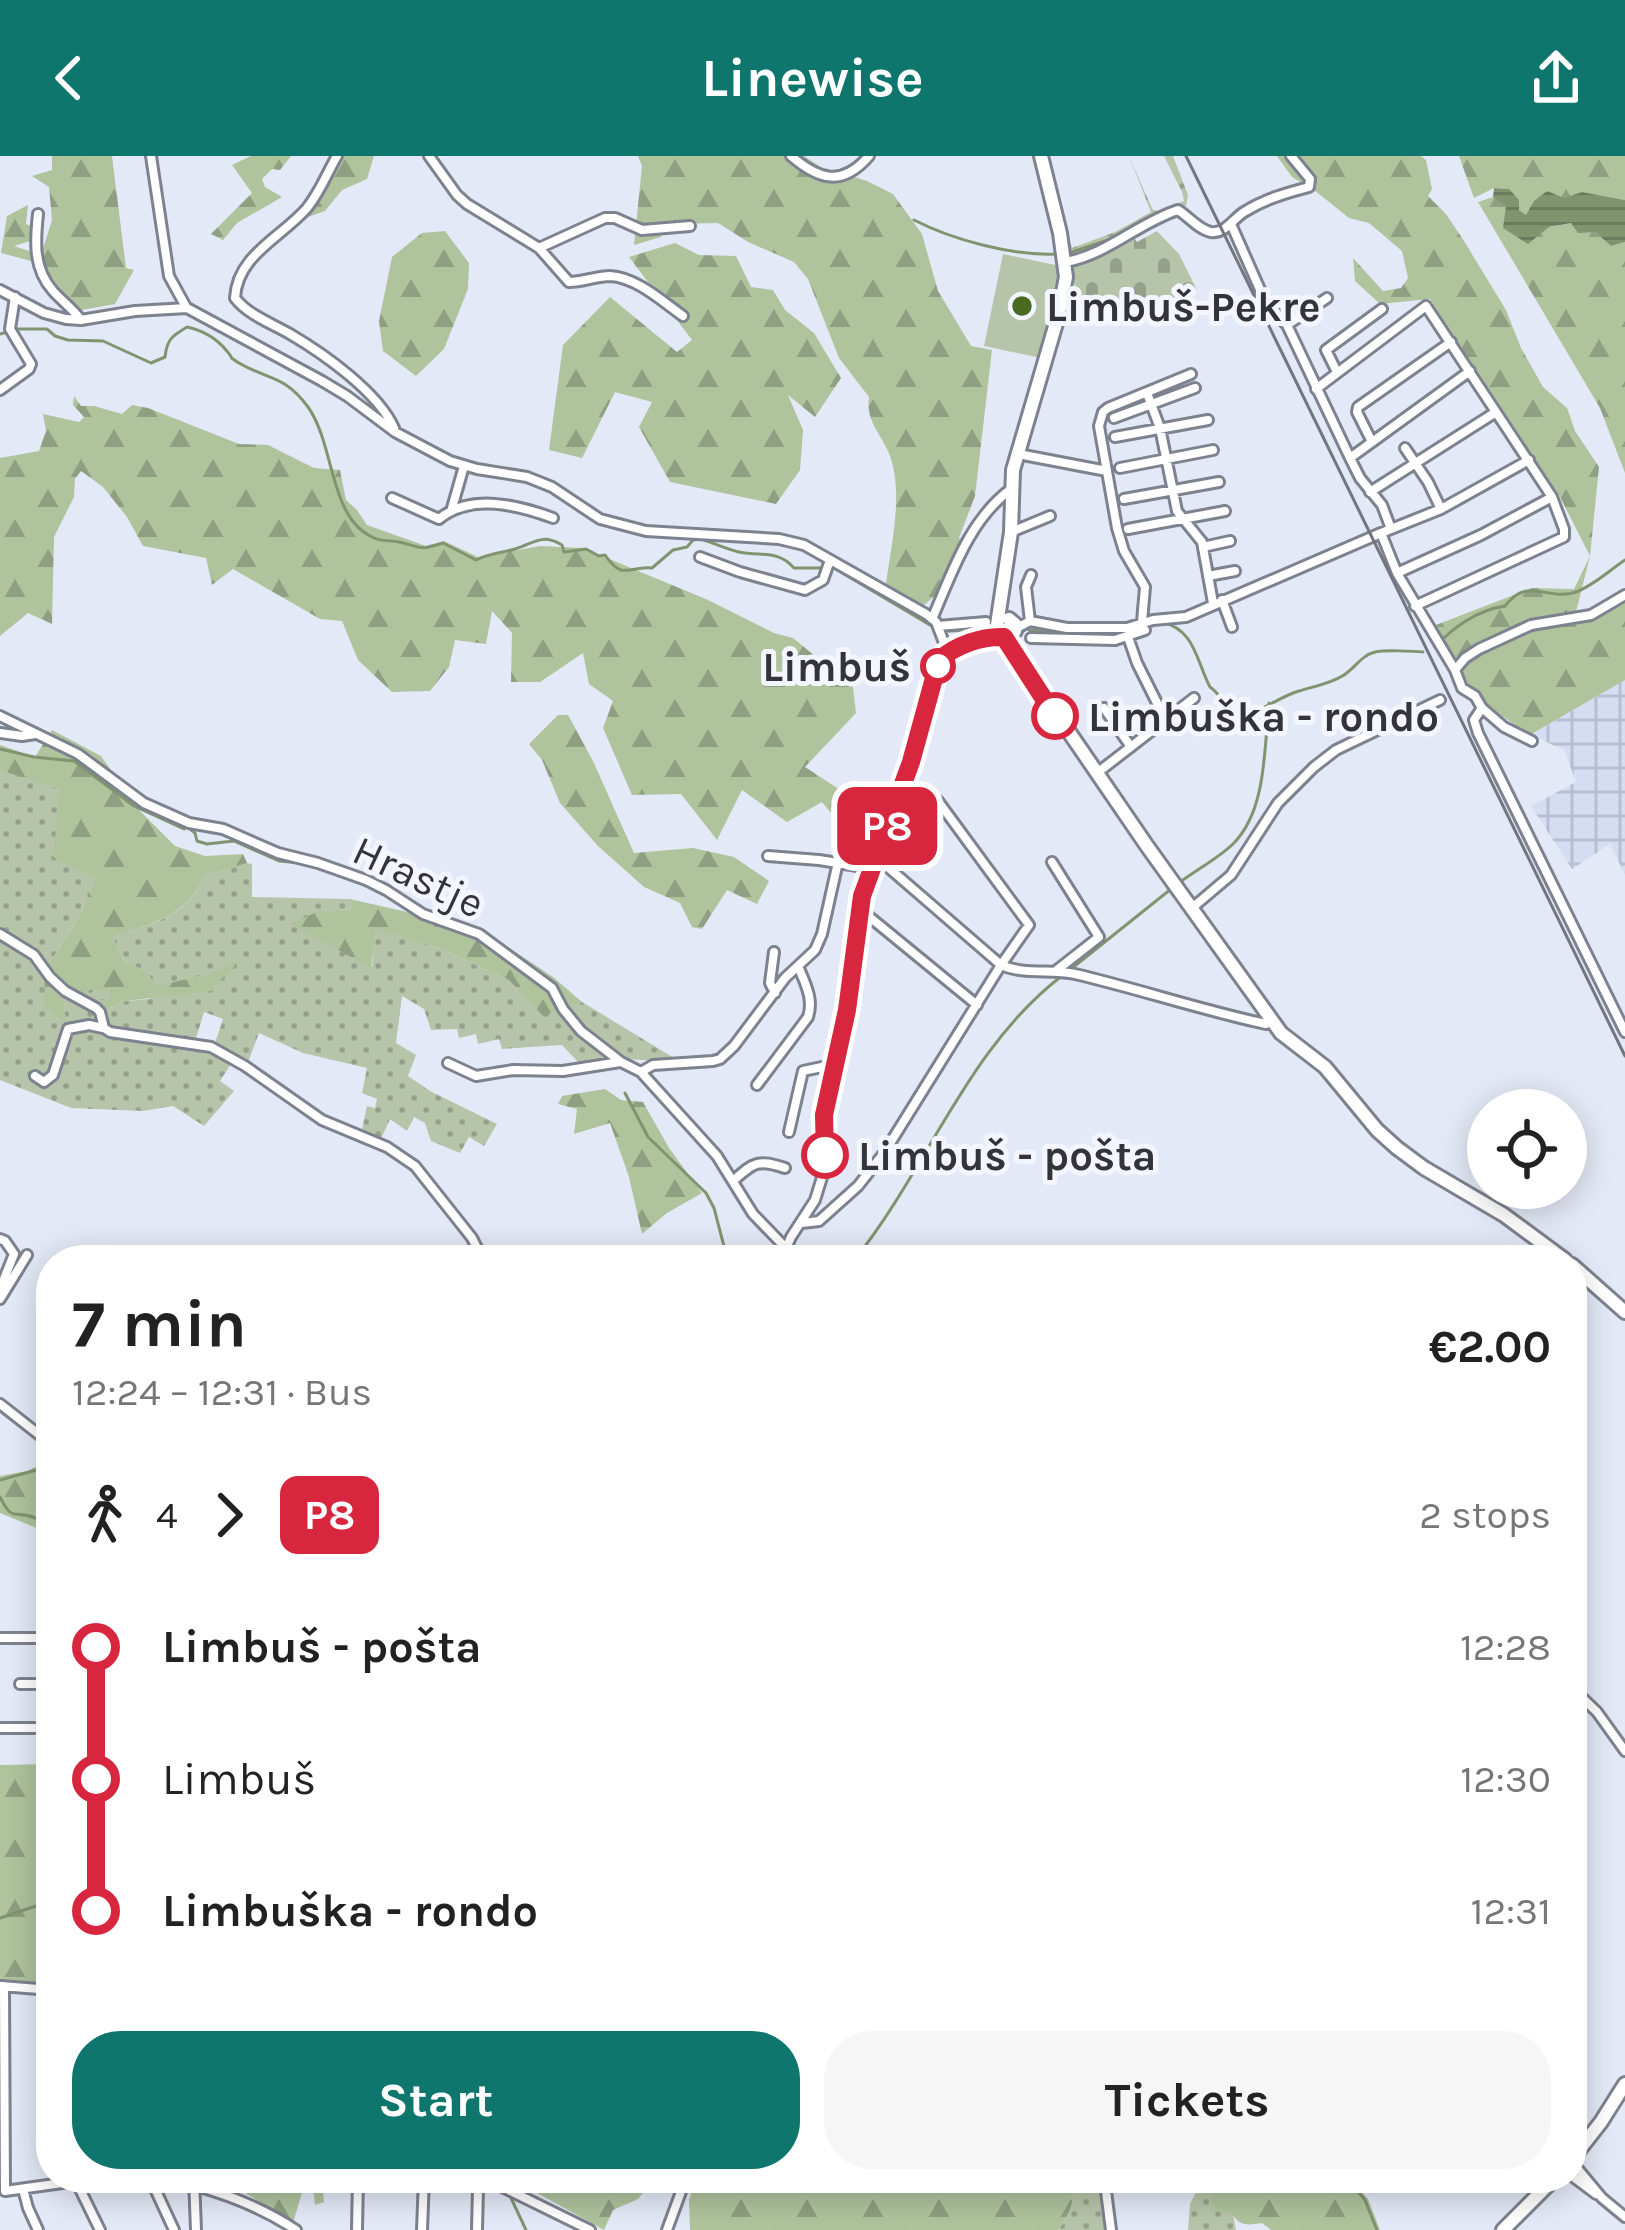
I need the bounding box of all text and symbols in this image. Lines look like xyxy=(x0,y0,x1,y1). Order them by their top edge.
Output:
icon: back xyxy=(36,45,102,111)
icon: share xyxy=(1523,45,1589,111)
text: Linewise xyxy=(701,46,924,110)
place label: Limbuš-Pekre xyxy=(1046,282,1321,332)
marker: Limbuš-Pekre xyxy=(1009,293,1035,319)
place label: Limbuš xyxy=(762,642,911,692)
marker: Limbuš xyxy=(922,650,954,682)
place label: Limbuška - rondo xyxy=(1088,692,1439,742)
marker: Limbuška - rondo xyxy=(1033,694,1077,738)
line badge: P8 xyxy=(833,787,941,865)
text: P8 xyxy=(861,801,913,851)
street label: Hrastje xyxy=(345,825,492,929)
map controls xyxy=(1467,1089,1587,1209)
button: locate xyxy=(1467,1089,1587,1209)
place label: Limbuš - pošta xyxy=(858,1131,1156,1181)
marker: Limbuš - pošta xyxy=(803,1133,847,1177)
text: 7 min xyxy=(72,1285,247,1363)
text: €2.00 xyxy=(1429,1321,1551,1373)
text: 12:24 – 12:31 · Bus xyxy=(72,1369,372,1415)
icon: walk xyxy=(72,1482,138,1548)
icon: forward xyxy=(196,1482,262,1548)
text: P8 xyxy=(304,1490,355,1540)
text: 4 xyxy=(156,1492,178,1538)
text: 2 stops xyxy=(1419,1492,1551,1538)
text: Limbuš - pošta xyxy=(162,1621,482,1673)
text: 12:28 xyxy=(1460,1624,1551,1670)
text: Limbuš xyxy=(162,1753,316,1805)
text: 12:30 xyxy=(1460,1756,1551,1802)
text: Limbuška - rondo xyxy=(162,1885,538,1937)
text: 12:31 xyxy=(1471,1888,1551,1934)
button: Start xyxy=(72,2031,800,2169)
button: Tickets xyxy=(824,2031,1551,2169)

